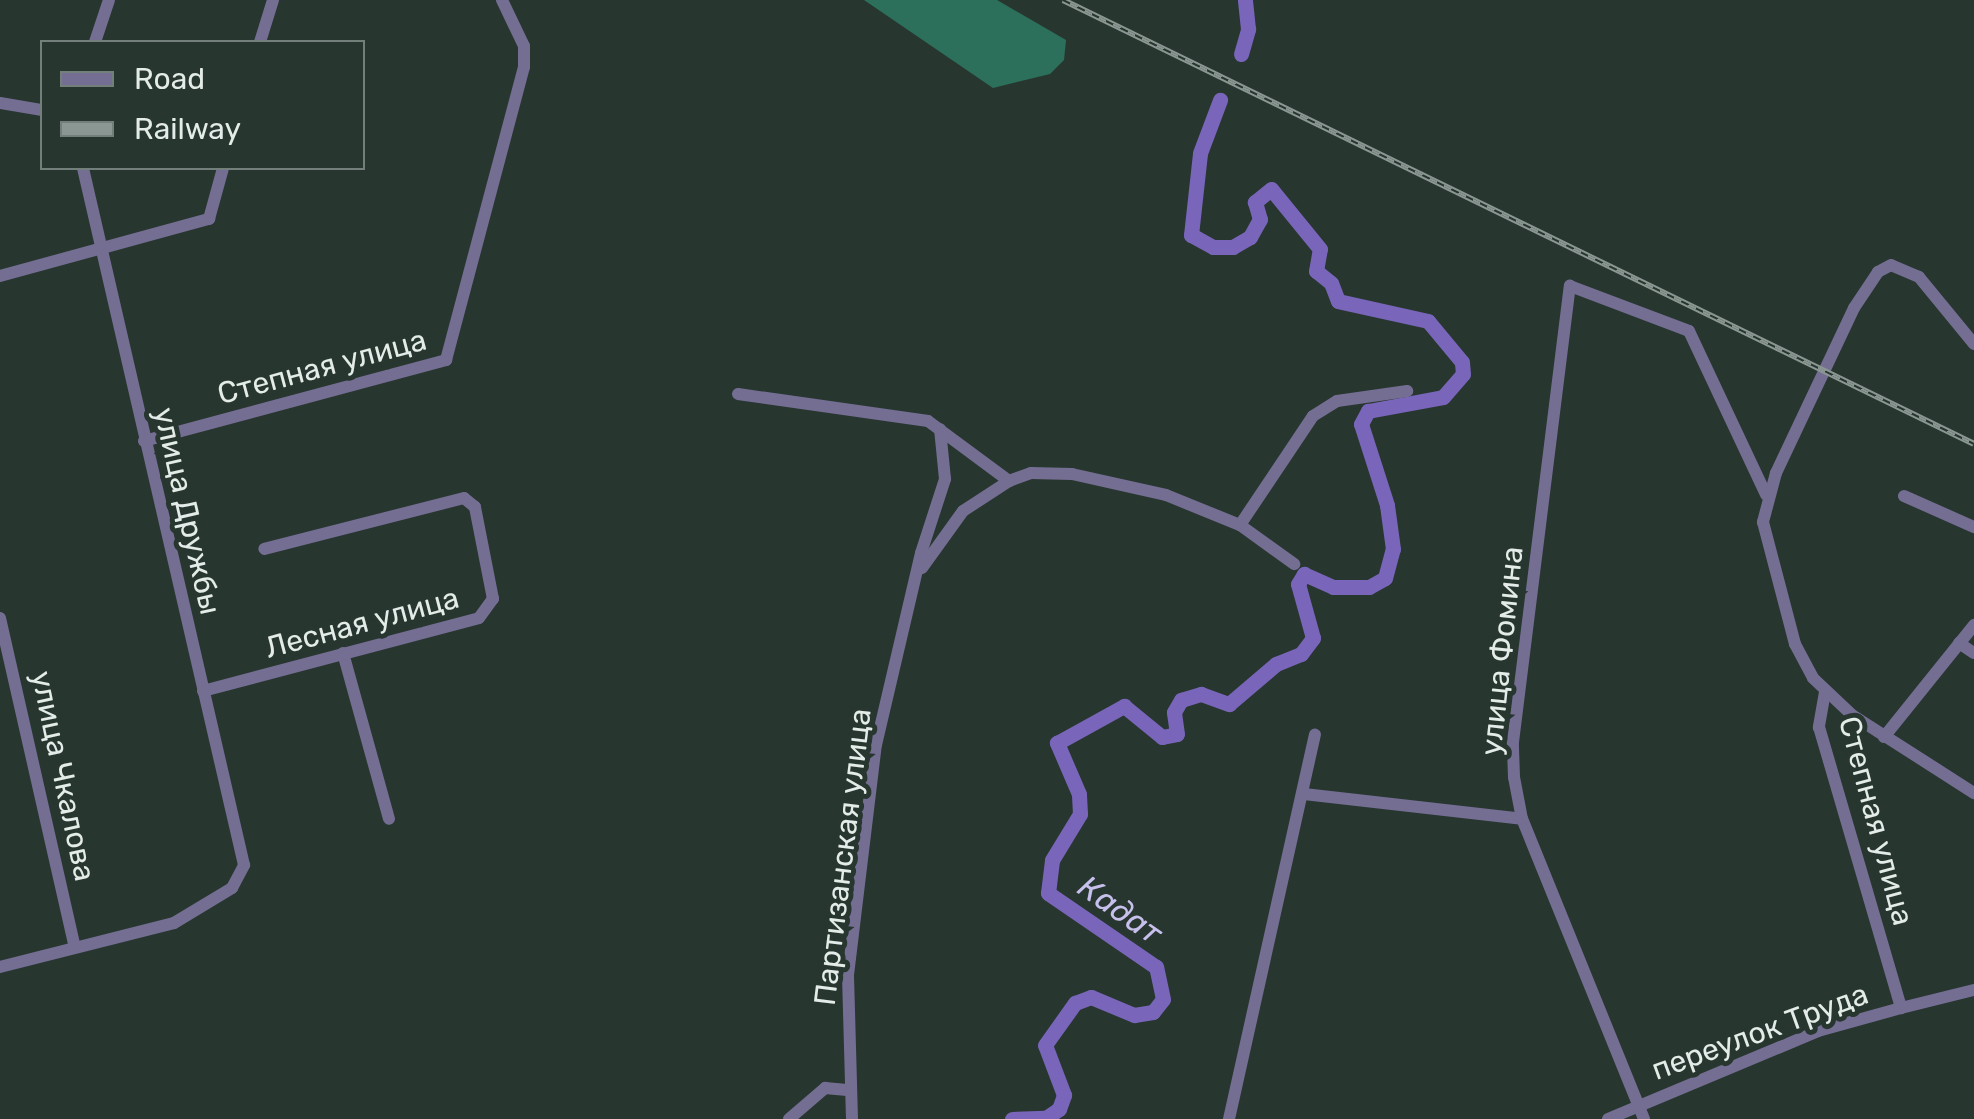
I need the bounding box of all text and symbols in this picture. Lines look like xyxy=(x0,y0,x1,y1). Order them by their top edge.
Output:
legend xyxy=(40,40,365,170)
text: Road xyxy=(134,61,205,97)
text: Railway xyxy=(134,111,241,147)
street label: Степная улица xyxy=(214,322,430,412)
street label: улица Дружбы xyxy=(146,404,228,618)
street label: улица Фомина xyxy=(1473,545,1531,757)
street label: Лесная улица xyxy=(261,580,463,666)
street label: улица Чкалова xyxy=(23,668,103,884)
street label: Партизанская улица xyxy=(807,706,879,1008)
street label: Степная улица xyxy=(1831,713,1921,929)
water label: Кадат xyxy=(1071,867,1169,953)
street label: переулок Труда xyxy=(1647,976,1873,1088)

